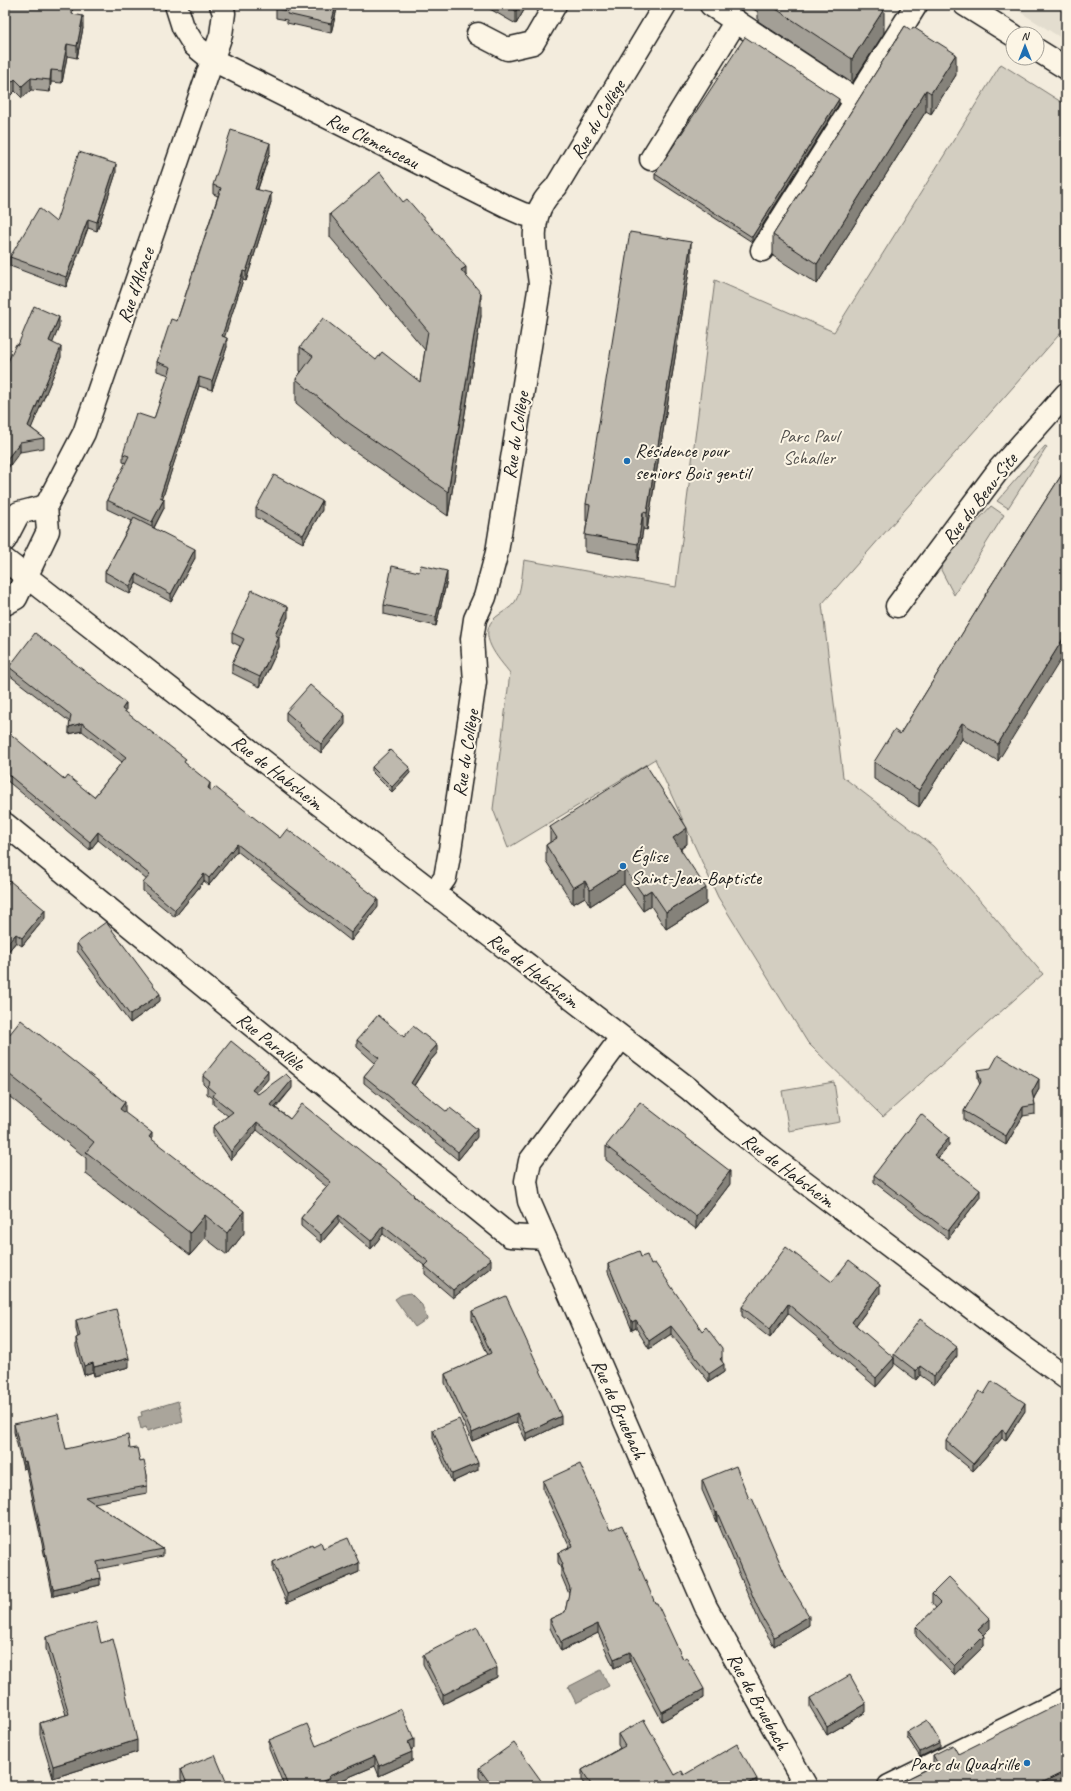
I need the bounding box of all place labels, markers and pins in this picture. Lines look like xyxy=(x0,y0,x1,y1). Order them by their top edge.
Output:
place label: Résidence pour seniors Bois gentil xyxy=(635,439,754,485)
marker: Résidence pour seniors Bois gentil xyxy=(622,456,632,466)
place label: Église Saint-Jean-Baptiste xyxy=(631,844,763,890)
marker: Église Saint-Jean-Baptiste xyxy=(618,861,628,871)
place label: Parc du Quadrille xyxy=(910,1752,1021,1776)
marker: Parc du Quadrille xyxy=(1022,1758,1032,1768)

